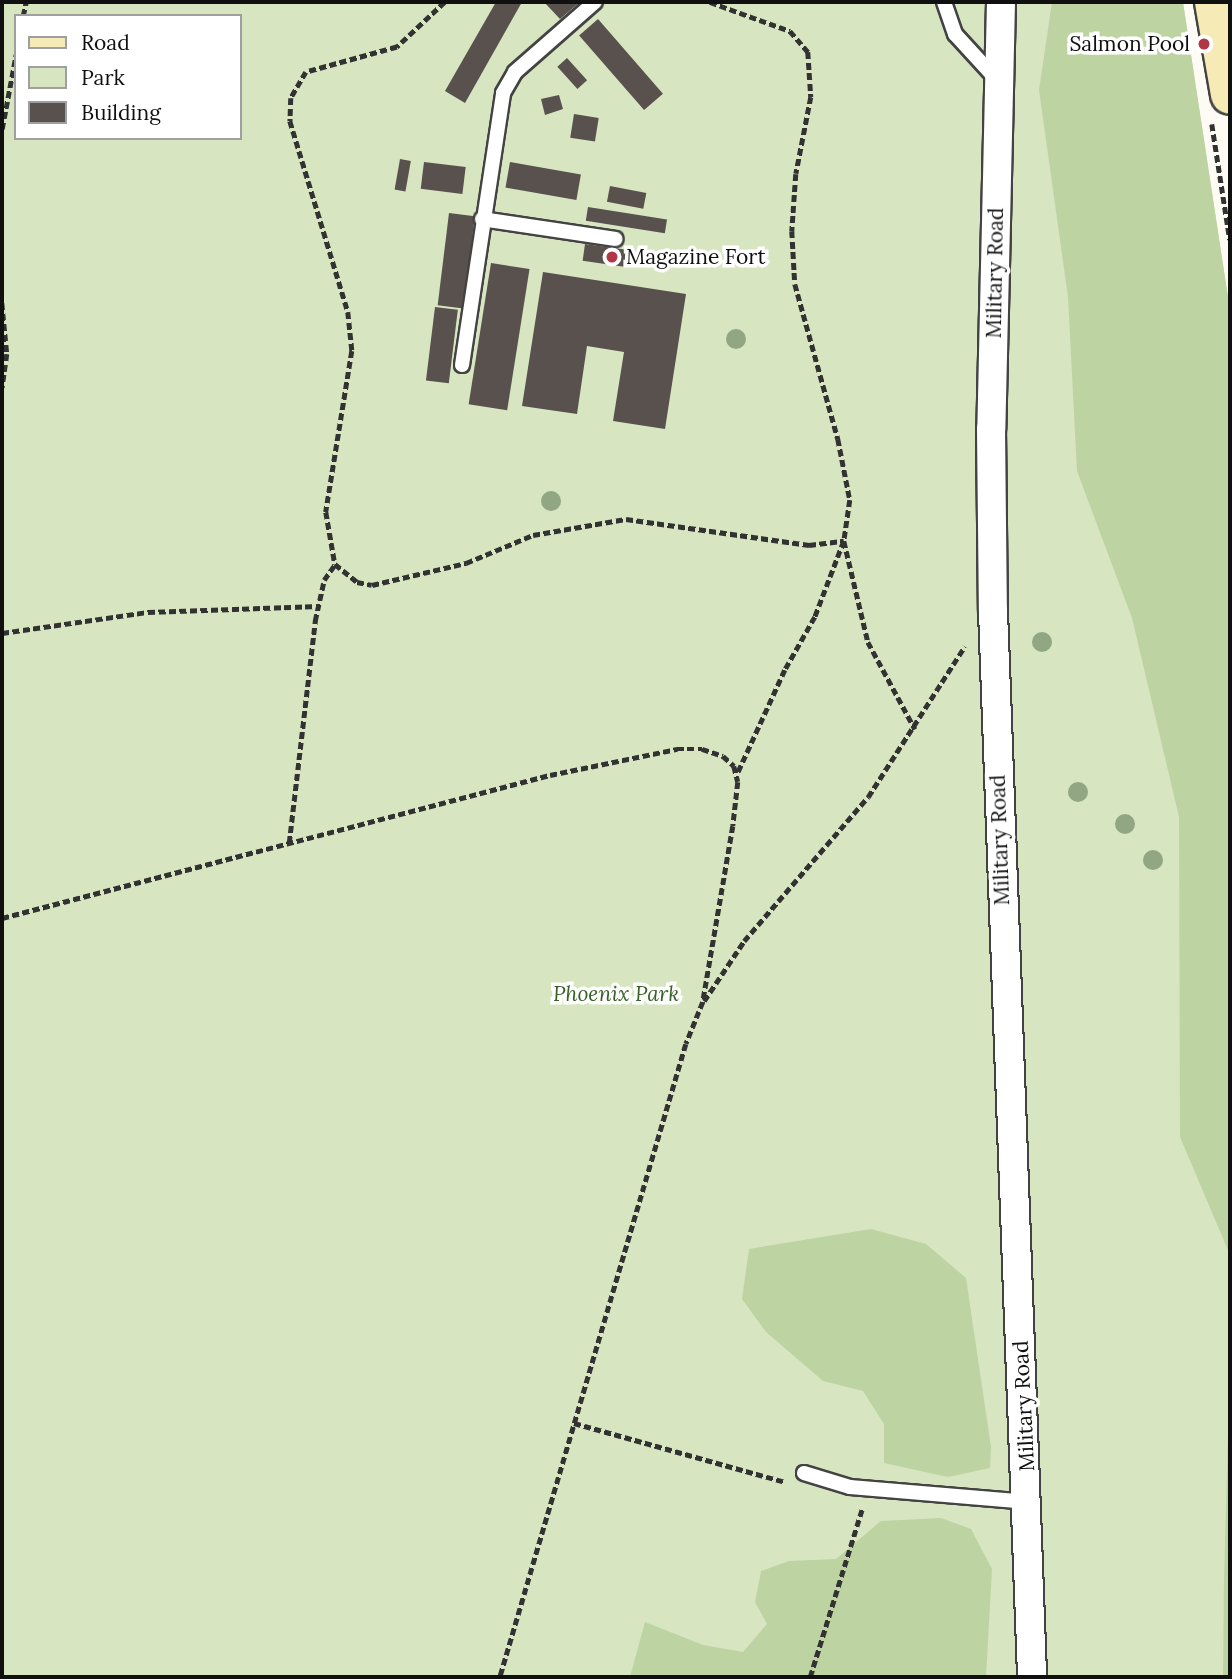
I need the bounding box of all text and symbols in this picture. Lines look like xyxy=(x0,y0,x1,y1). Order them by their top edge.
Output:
legend xyxy=(14,14,242,140)
text: Road xyxy=(81,29,130,56)
place label: Salmon Pool xyxy=(1069,31,1190,57)
marker: Salmon Pool xyxy=(1196,36,1212,52)
text: Park xyxy=(81,64,125,91)
text: Building xyxy=(81,99,161,126)
street label: Military Road xyxy=(981,207,1009,339)
place label: Magazine Fort xyxy=(626,244,766,270)
marker: Magazine Fort xyxy=(604,249,620,265)
street label: Military Road xyxy=(985,774,1015,906)
park label: Phoenix Park xyxy=(553,981,679,1007)
street label: Military Road xyxy=(1008,1340,1040,1472)

